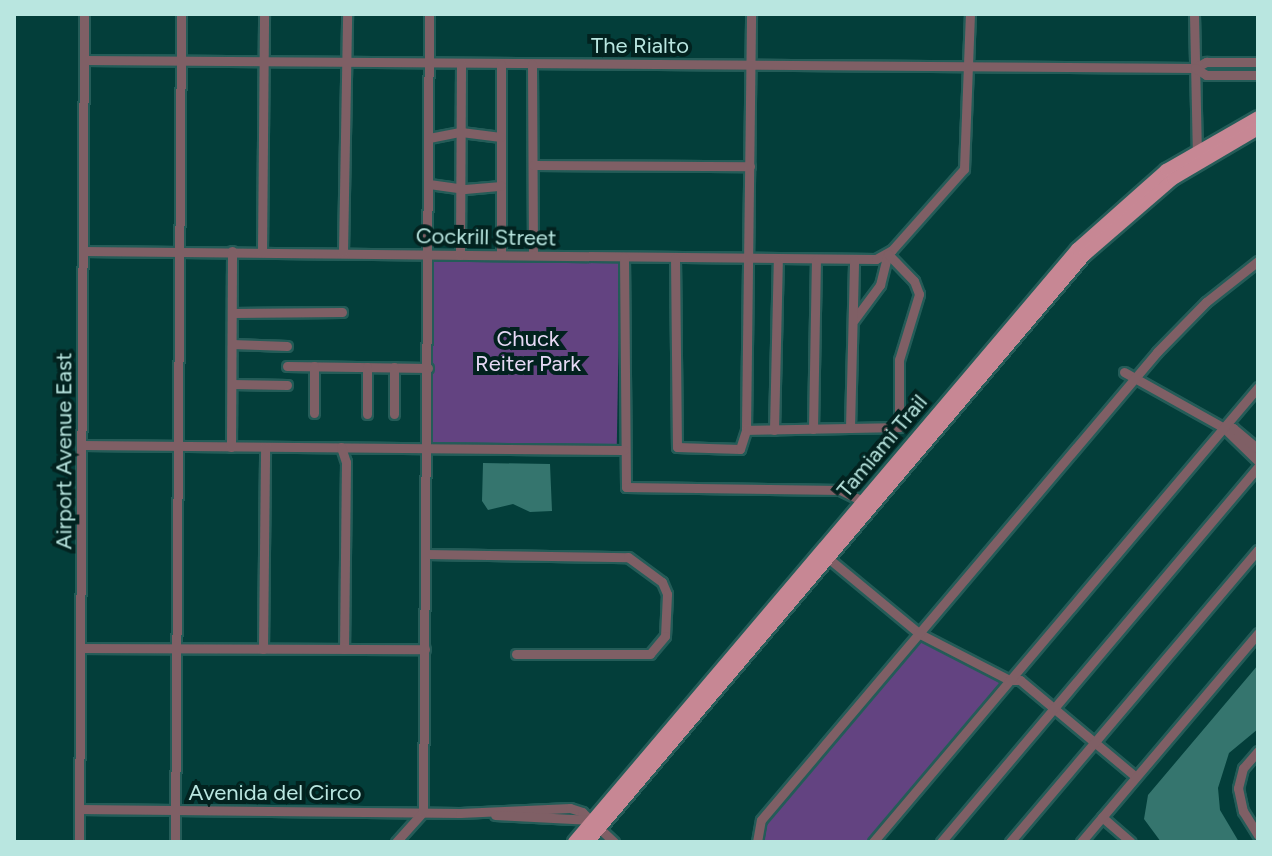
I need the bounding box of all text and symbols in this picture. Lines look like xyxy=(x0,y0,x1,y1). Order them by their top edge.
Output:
street label: The Rialto xyxy=(591,33,689,59)
street label: Cockrill Street xyxy=(416,223,556,251)
park label: Chuck Reiter Park xyxy=(475,325,581,376)
street label: Airport Avenue East xyxy=(51,352,77,550)
street label: Tamiami Trail xyxy=(831,389,933,503)
street label: Avenida del Circo xyxy=(188,780,362,806)

